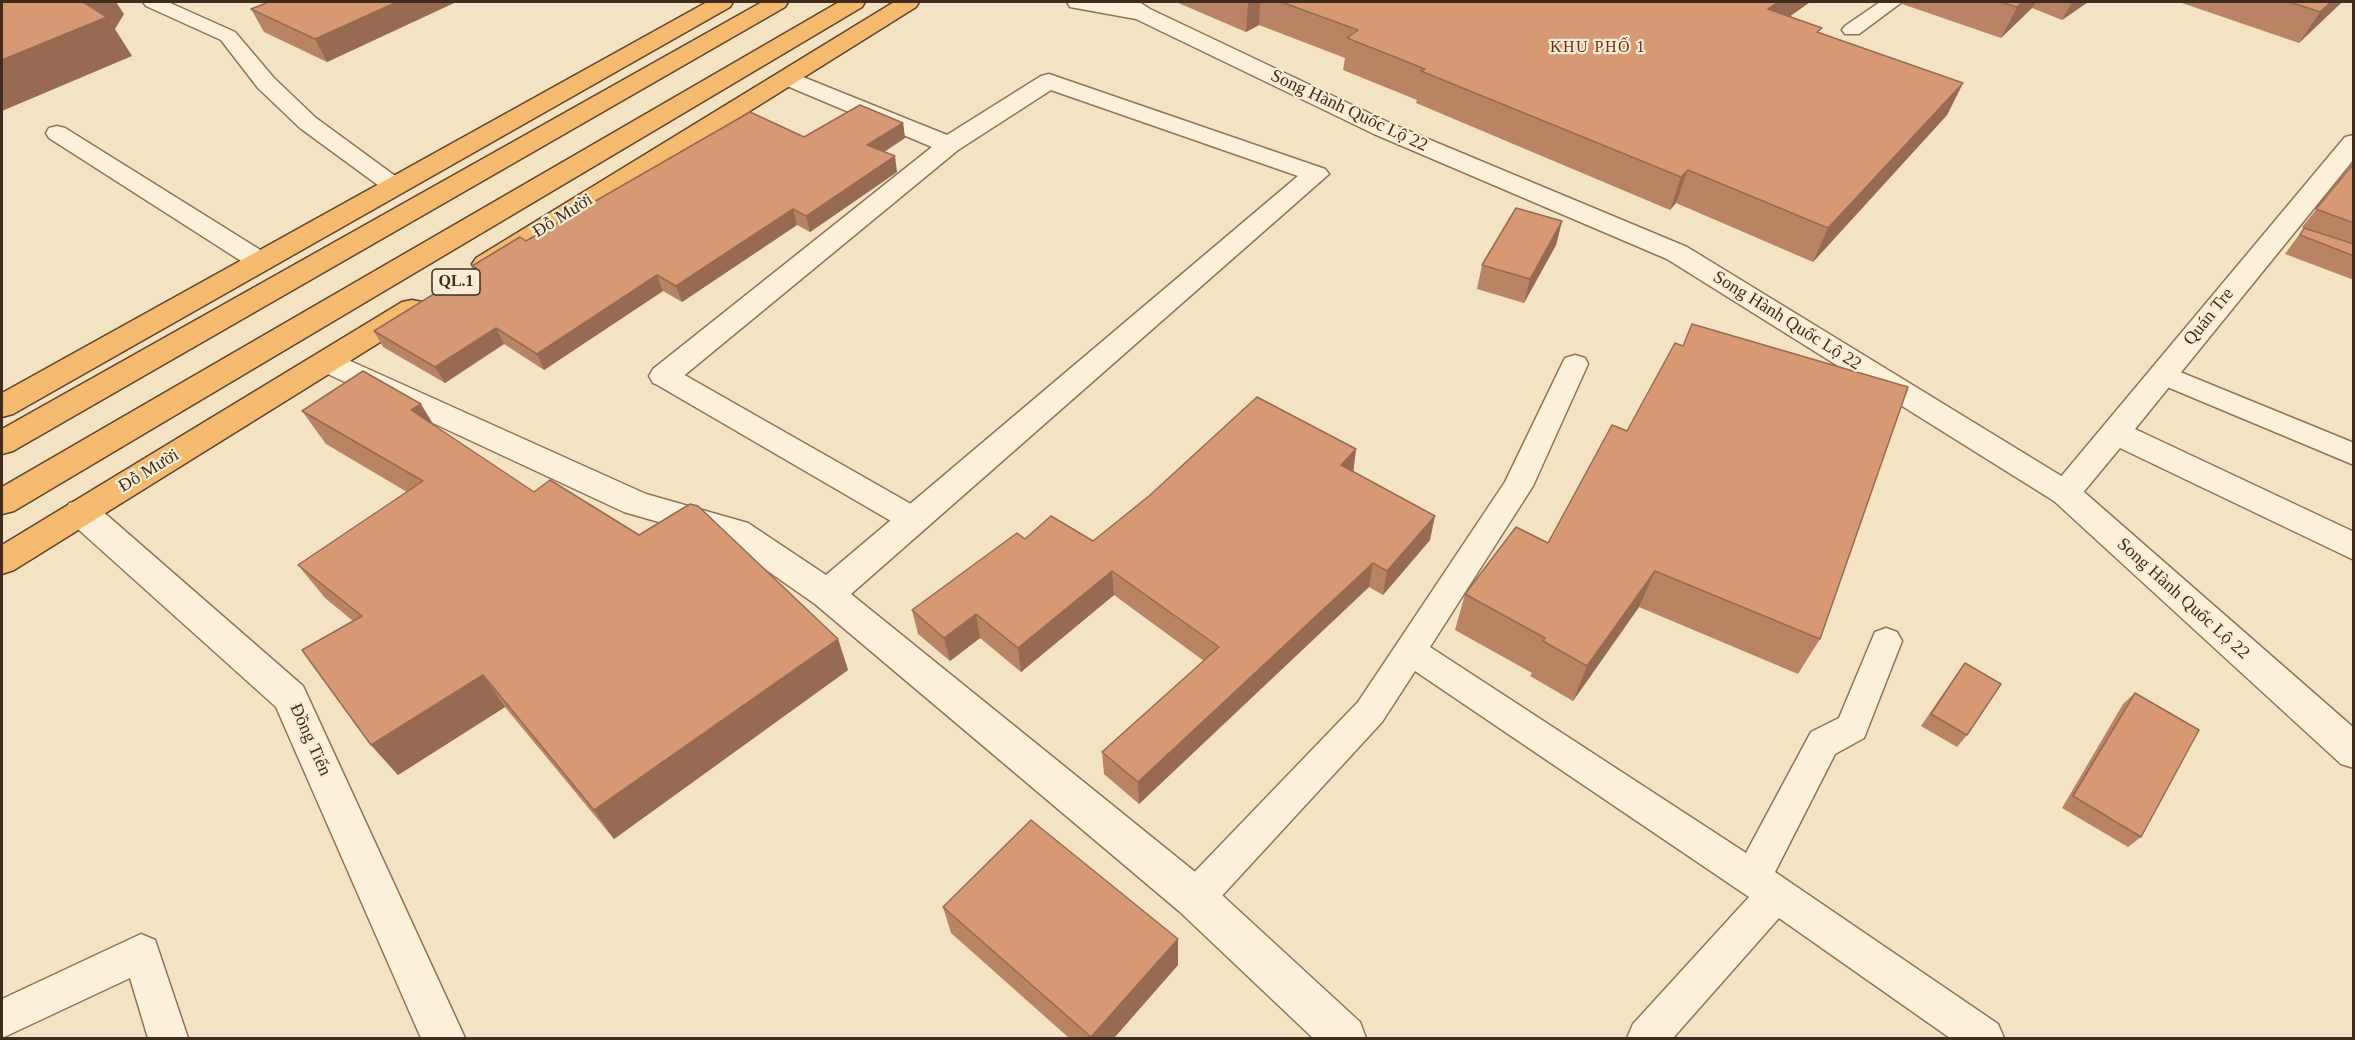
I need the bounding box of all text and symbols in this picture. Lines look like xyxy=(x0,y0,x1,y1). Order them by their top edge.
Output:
district label: KHU PHỐ 1 xyxy=(1550,38,1646,58)
street label: Song Hành Quốc Lộ 22 xyxy=(1267,65,1431,157)
street label: Đỗ Mười xyxy=(529,189,597,243)
street label: Song Hành Quốc Lộ 22 xyxy=(1709,267,1865,375)
road number: QL.1 xyxy=(432,269,480,295)
street label: Quán Tre xyxy=(2179,284,2239,350)
street label: Đỗ Mười xyxy=(115,445,183,497)
street label: Song Hành Quốc Lộ 22 xyxy=(2112,534,2254,664)
street label: Đồng Tiến xyxy=(285,701,335,779)

